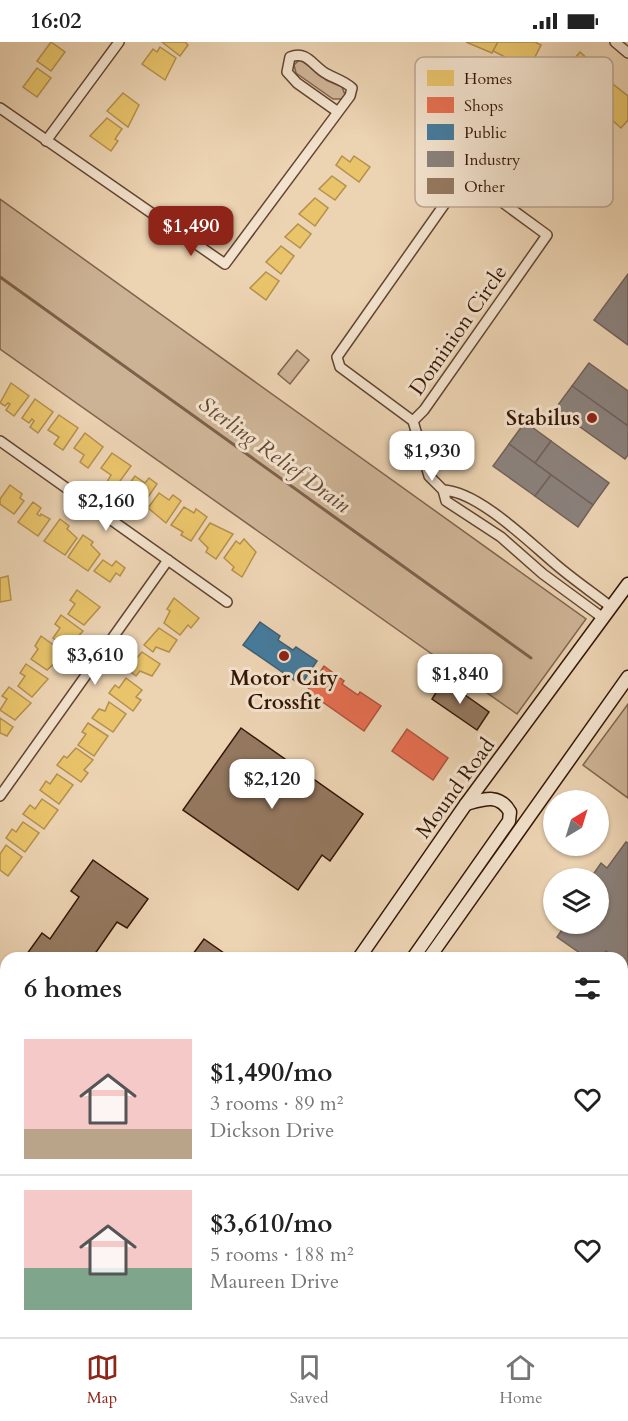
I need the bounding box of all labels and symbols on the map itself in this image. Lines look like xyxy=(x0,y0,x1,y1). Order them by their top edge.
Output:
legend xyxy=(415,57,613,207)
text: Homes xyxy=(464,68,512,90)
text: Shops xyxy=(464,95,503,117)
text: Public xyxy=(464,122,507,144)
text: Industry xyxy=(464,149,521,171)
text: Other xyxy=(464,176,505,198)
pin: $1,490 xyxy=(142,206,240,257)
street label: Dominion Circle xyxy=(403,259,514,401)
water label: Sterling Relief Drain xyxy=(192,390,357,520)
place label: Stabilus xyxy=(506,404,580,433)
marker: Stabilus xyxy=(585,411,599,425)
pin: $1,930 xyxy=(383,431,481,482)
pin: $2,160 xyxy=(57,481,155,532)
pin: $3,610 xyxy=(46,635,144,686)
marker: Motor City Crossfit xyxy=(277,649,291,663)
pin: $1,840 xyxy=(411,654,509,705)
place label: Motor City Crossfit xyxy=(230,664,338,717)
street label: Mound Road xyxy=(409,732,502,844)
pin: $2,120 xyxy=(223,759,321,810)
north arrow xyxy=(543,790,609,856)

